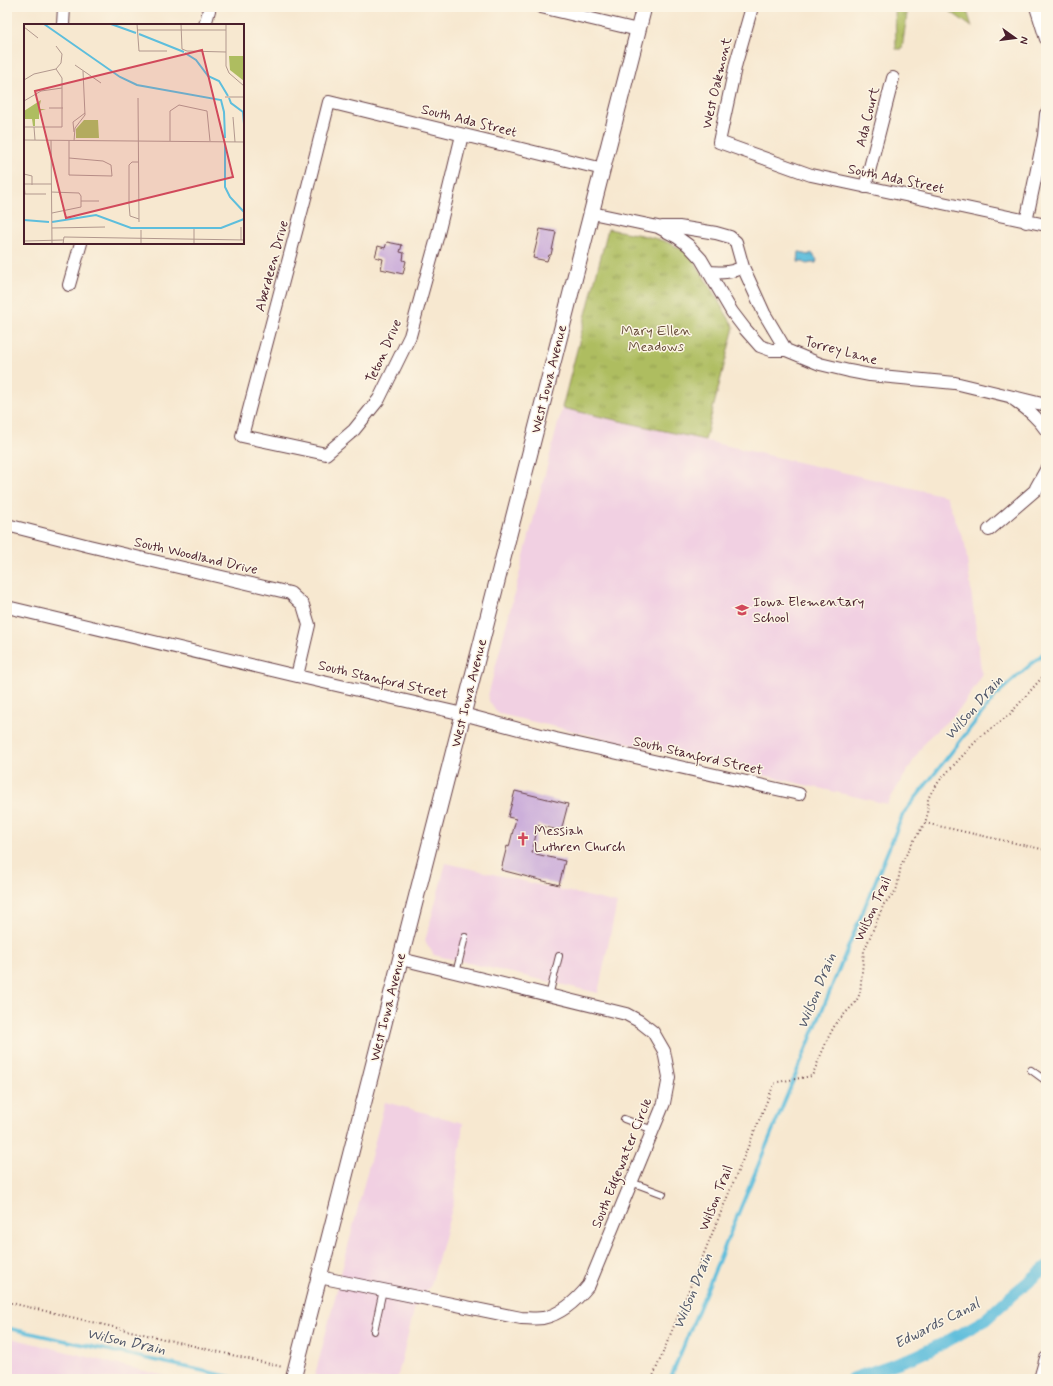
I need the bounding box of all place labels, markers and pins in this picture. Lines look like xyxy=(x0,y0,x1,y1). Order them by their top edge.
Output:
place label: Iowa Elementary School xyxy=(753,593,864,627)
school or university icon: Iowa Elementary School xyxy=(734,602,750,618)
place label: Messiah Luthren Church xyxy=(534,822,626,856)
church icon: Messiah Luthren Church xyxy=(515,831,531,847)

